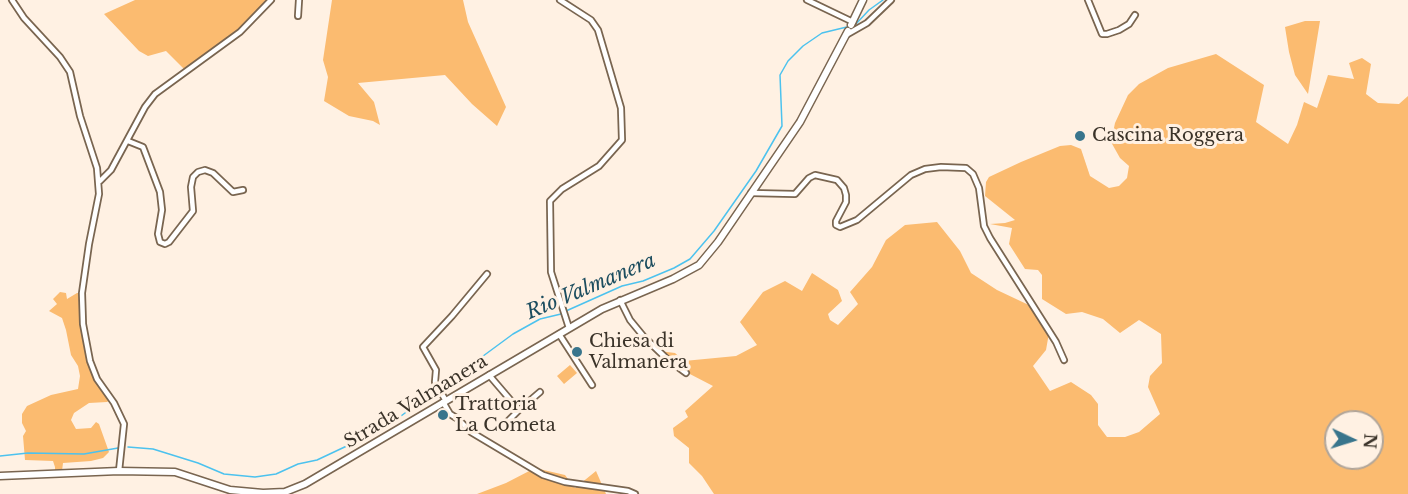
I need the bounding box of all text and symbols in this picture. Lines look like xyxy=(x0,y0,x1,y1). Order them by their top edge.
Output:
place label: Cascina Roggera xyxy=(1092,125,1244,147)
marker: Cascina Roggera xyxy=(1073,129,1087,143)
water label: Rio Valmanera xyxy=(523,249,659,325)
place label: Chiesa di Valmanera xyxy=(589,331,688,374)
marker: Chiesa di Valmanera xyxy=(570,345,584,359)
street label: Strada Valmanera xyxy=(341,351,491,453)
place label: Trattoria La Cometa xyxy=(455,394,556,436)
marker: Trattoria La Cometa xyxy=(436,408,450,422)
north arrow xyxy=(1324,410,1384,470)
text: N xyxy=(1359,433,1380,449)

